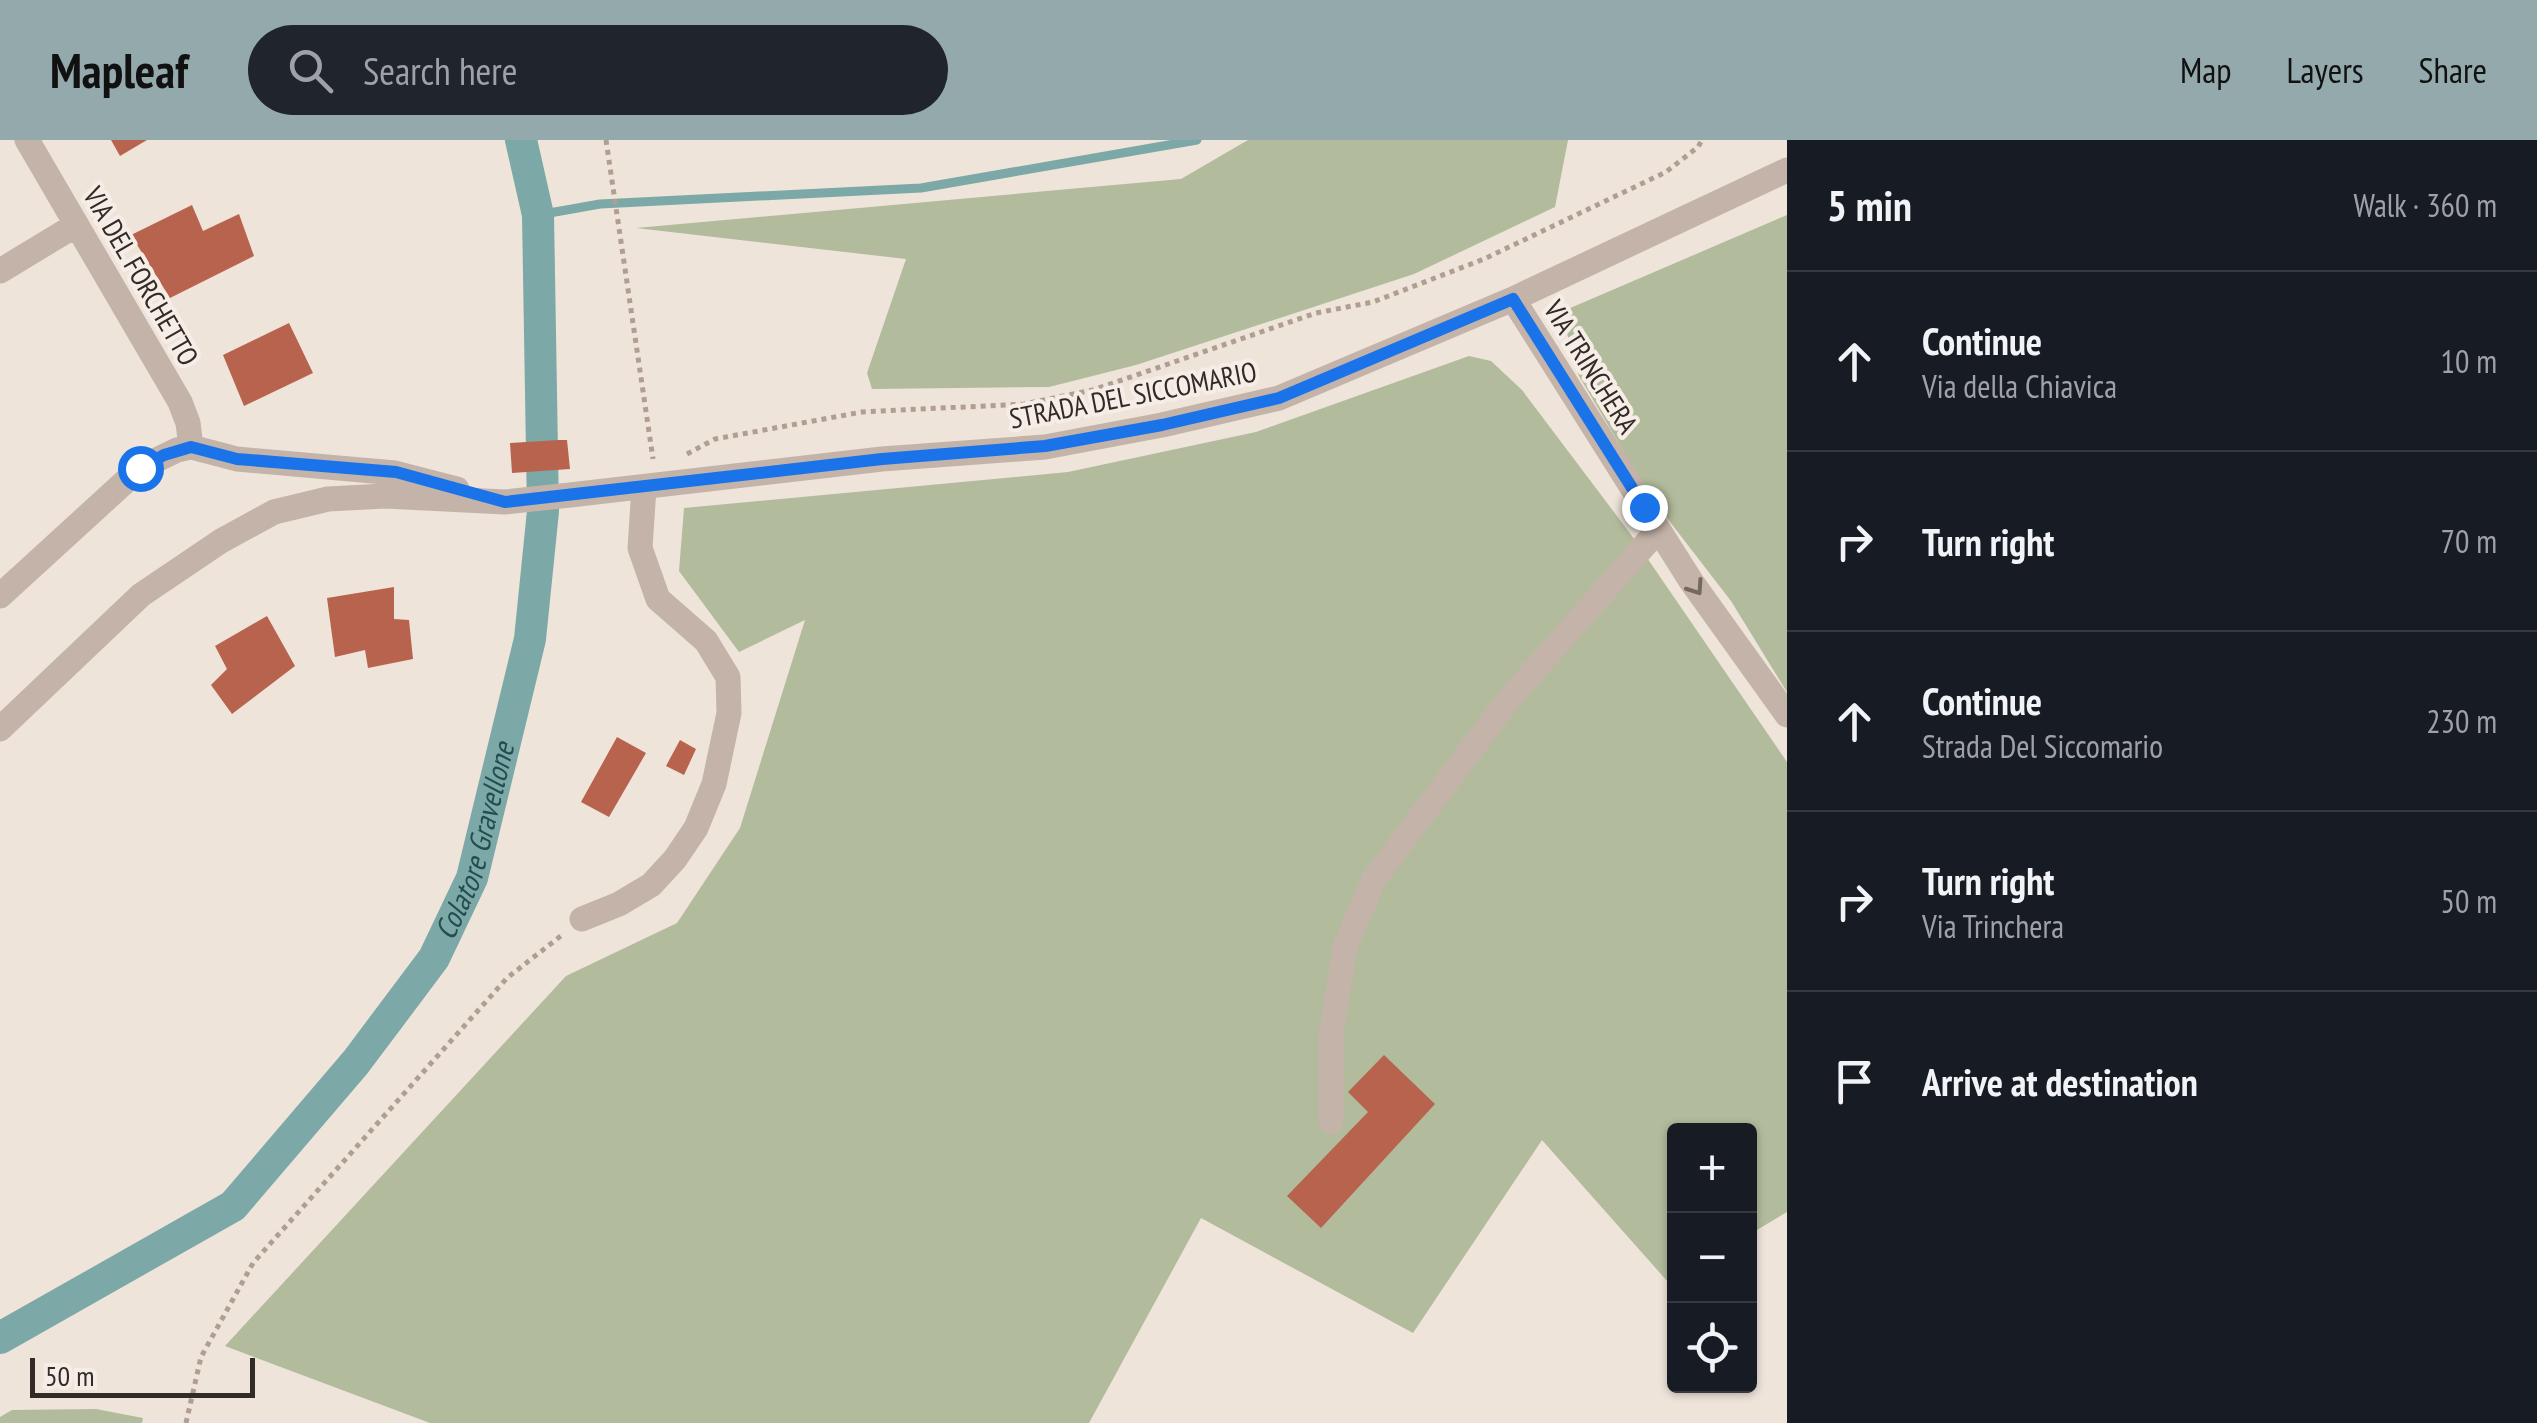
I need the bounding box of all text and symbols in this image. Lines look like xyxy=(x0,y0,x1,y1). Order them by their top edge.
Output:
search box xyxy=(248,25,948,115)
text: Mapleaf xyxy=(50,39,188,101)
icon: search xyxy=(283,43,338,98)
text: Search here xyxy=(363,46,517,95)
text: Map xyxy=(2180,47,2231,93)
text: Layers xyxy=(2286,47,2364,93)
text: Share xyxy=(2419,47,2487,93)
text: 5 min xyxy=(1827,178,1912,233)
street label: VIA DEL FORCHETTO xyxy=(75,179,208,372)
text: Walk · 360 m xyxy=(2353,184,2497,226)
street label: VIA TRINCHERA xyxy=(1535,292,1647,441)
text: Continue xyxy=(1922,316,2042,365)
icon: ahead xyxy=(1827,334,1882,389)
text: 10 m xyxy=(2441,340,2497,382)
street label: STRADA DEL SICCOMARIO xyxy=(1006,352,1260,437)
text: Via della Chiavica xyxy=(1922,365,2117,407)
route start xyxy=(118,446,164,492)
route end xyxy=(1622,485,1668,531)
icon: right xyxy=(1827,514,1882,569)
text: Turn right xyxy=(1922,517,2054,566)
text: 70 m xyxy=(2441,520,2497,562)
one-way arrow xyxy=(1684,578,1703,596)
text: Continue xyxy=(1922,676,2042,725)
icon: ahead xyxy=(1827,694,1882,749)
text: 230 m xyxy=(2426,700,2497,742)
text: Strada Del Siccomario xyxy=(1922,725,2163,767)
water label: Colatore Gravellone xyxy=(425,737,523,945)
text: Turn right xyxy=(1922,856,2054,905)
icon: right xyxy=(1827,874,1882,929)
text: 50 m xyxy=(2441,880,2497,922)
text: Via Trinchera xyxy=(1922,905,2064,947)
icon: arrive xyxy=(1827,1054,1882,1109)
text: Arrive at destination xyxy=(1922,1057,2198,1106)
map controls xyxy=(1667,1123,1757,1393)
button: + xyxy=(1667,1123,1757,1213)
button: − xyxy=(1667,1213,1757,1303)
button: locate xyxy=(1667,1303,1757,1393)
scale bar xyxy=(30,1353,255,1398)
text: 50 m xyxy=(45,1357,94,1394)

